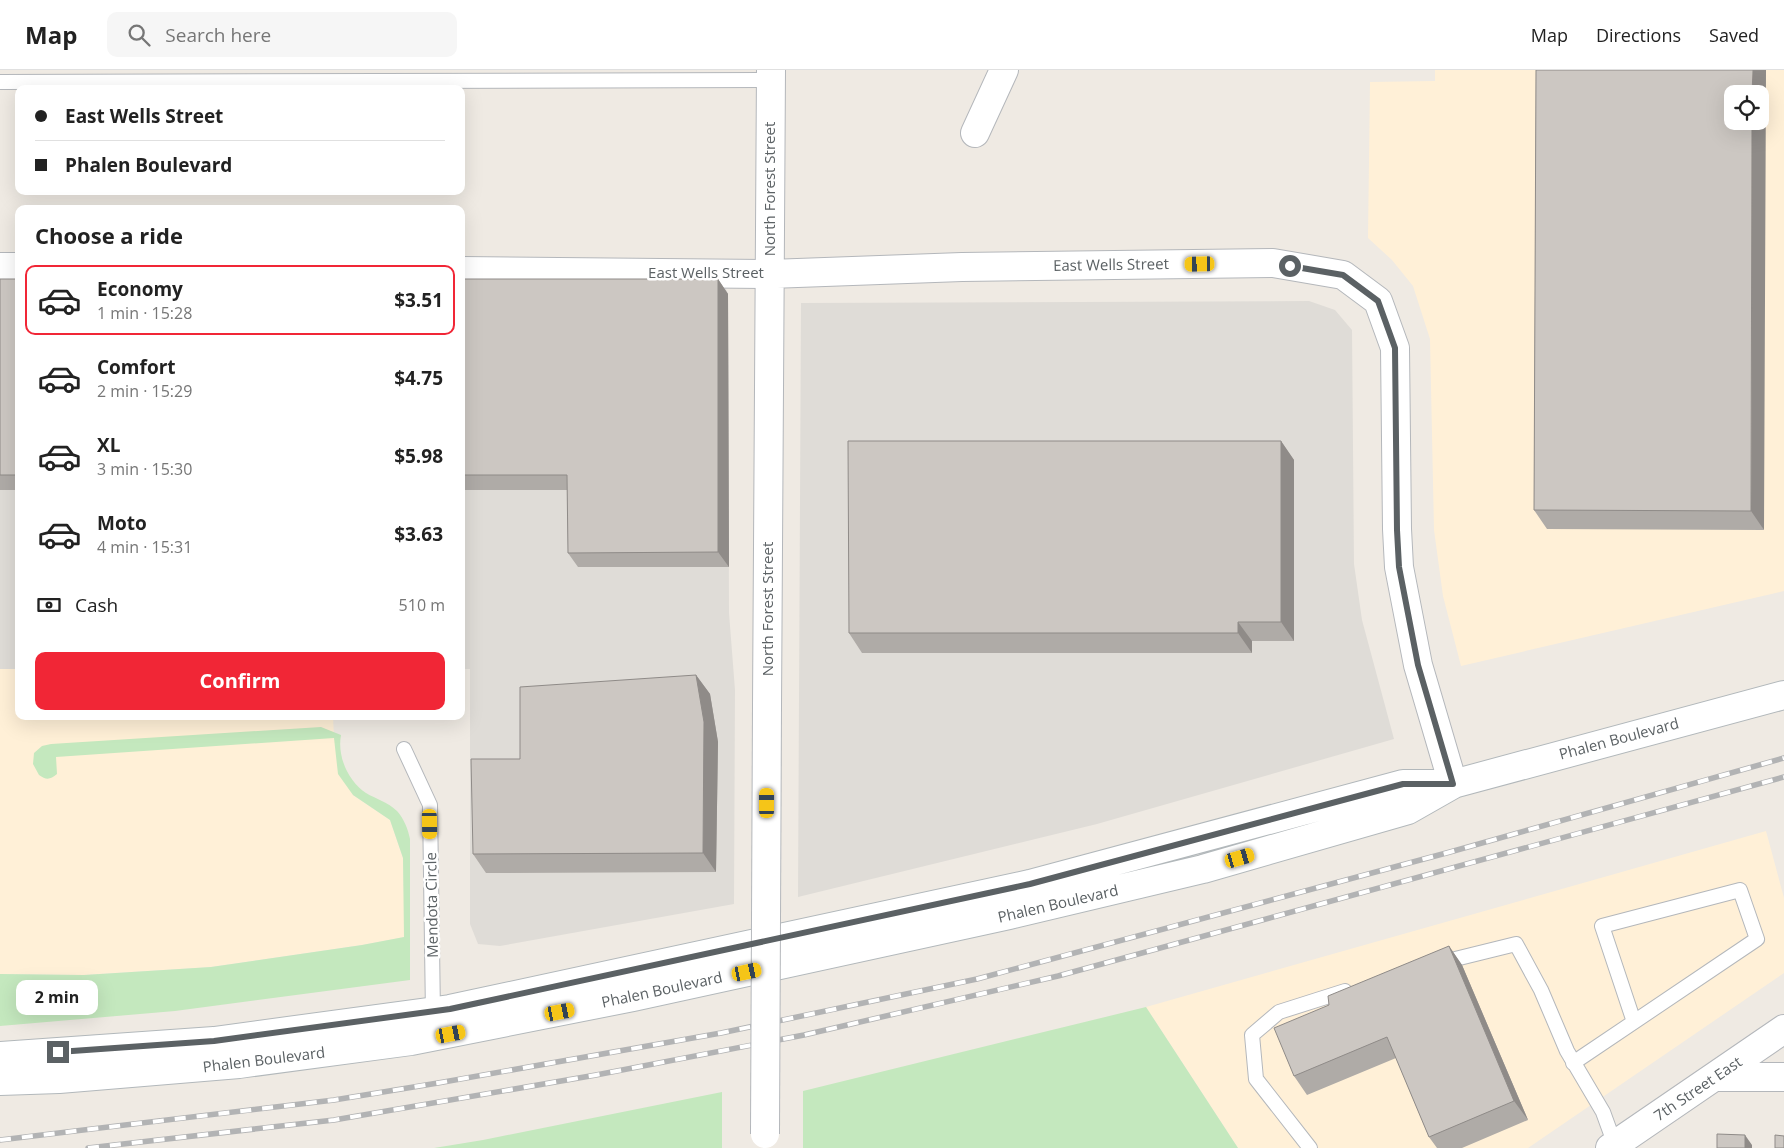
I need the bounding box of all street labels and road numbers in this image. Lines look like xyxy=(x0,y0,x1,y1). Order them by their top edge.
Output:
street label: North Forest Street xyxy=(759,122,779,256)
street label: East Wells Street xyxy=(1053,253,1169,275)
street label: East Wells Street xyxy=(648,262,764,282)
street label: North Forest Street xyxy=(757,542,777,676)
street label: Phalen Boulevard xyxy=(1557,712,1681,764)
street label: Mendota Circle xyxy=(420,852,442,958)
street label: Phalen Boulevard xyxy=(996,879,1120,927)
street label: Phalen Boulevard xyxy=(599,966,724,1012)
street label: Phalen Boulevard xyxy=(202,1042,326,1076)
street label: 7th Street East xyxy=(1650,1051,1745,1125)

